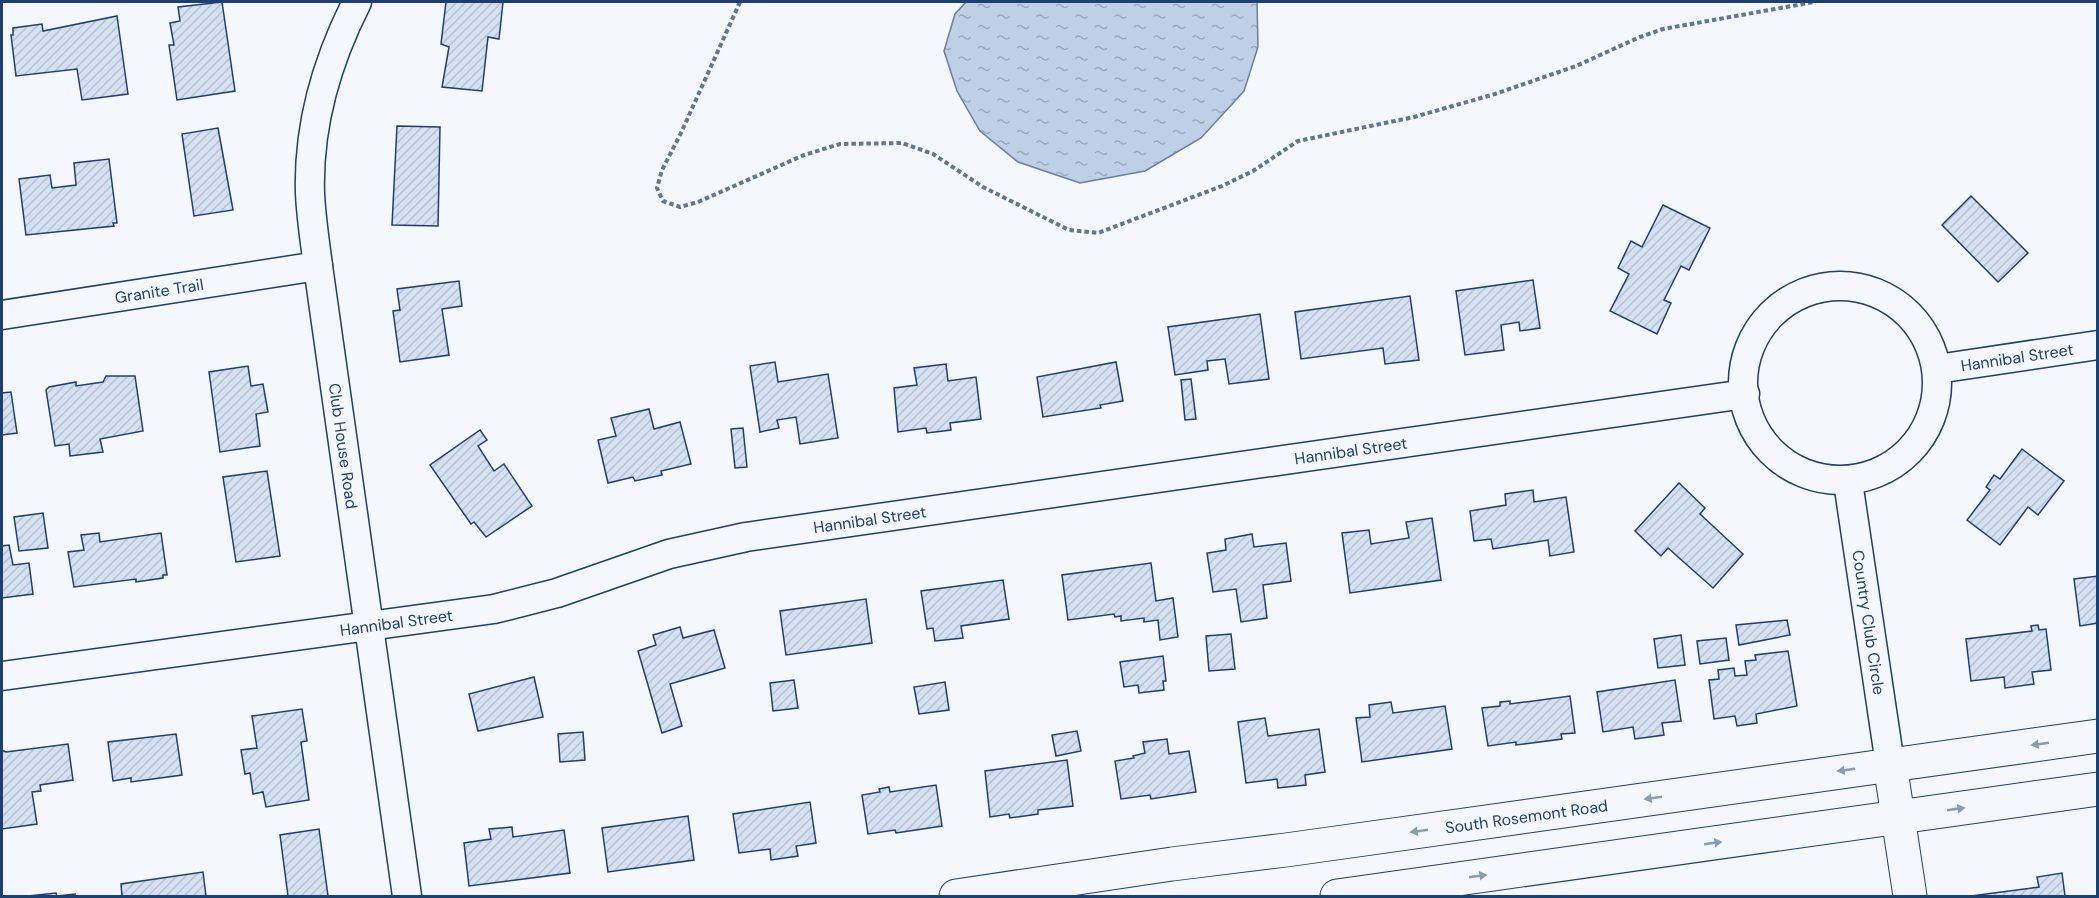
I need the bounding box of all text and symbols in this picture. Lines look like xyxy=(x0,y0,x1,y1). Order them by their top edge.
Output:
street label: Granite Trail xyxy=(113,274,205,308)
street label: Hannibal Street xyxy=(1959,339,2075,376)
street label: Club House Road xyxy=(324,382,362,510)
street label: Hannibal Street xyxy=(1293,432,1409,469)
street label: Hannibal Street xyxy=(812,501,928,538)
street label: Country Club Circle xyxy=(1847,549,1890,696)
street label: Hannibal Street xyxy=(339,605,454,641)
one-way arrow xyxy=(2030,739,2049,748)
one-way arrow xyxy=(1837,766,1856,775)
one-way arrow xyxy=(1644,793,1663,802)
street label: South Rosemont Road xyxy=(1444,795,1609,839)
one-way arrow xyxy=(1947,804,1966,813)
one-way arrow xyxy=(1409,826,1428,835)
one-way arrow xyxy=(1703,839,1722,848)
one-way arrow xyxy=(1468,872,1487,881)

